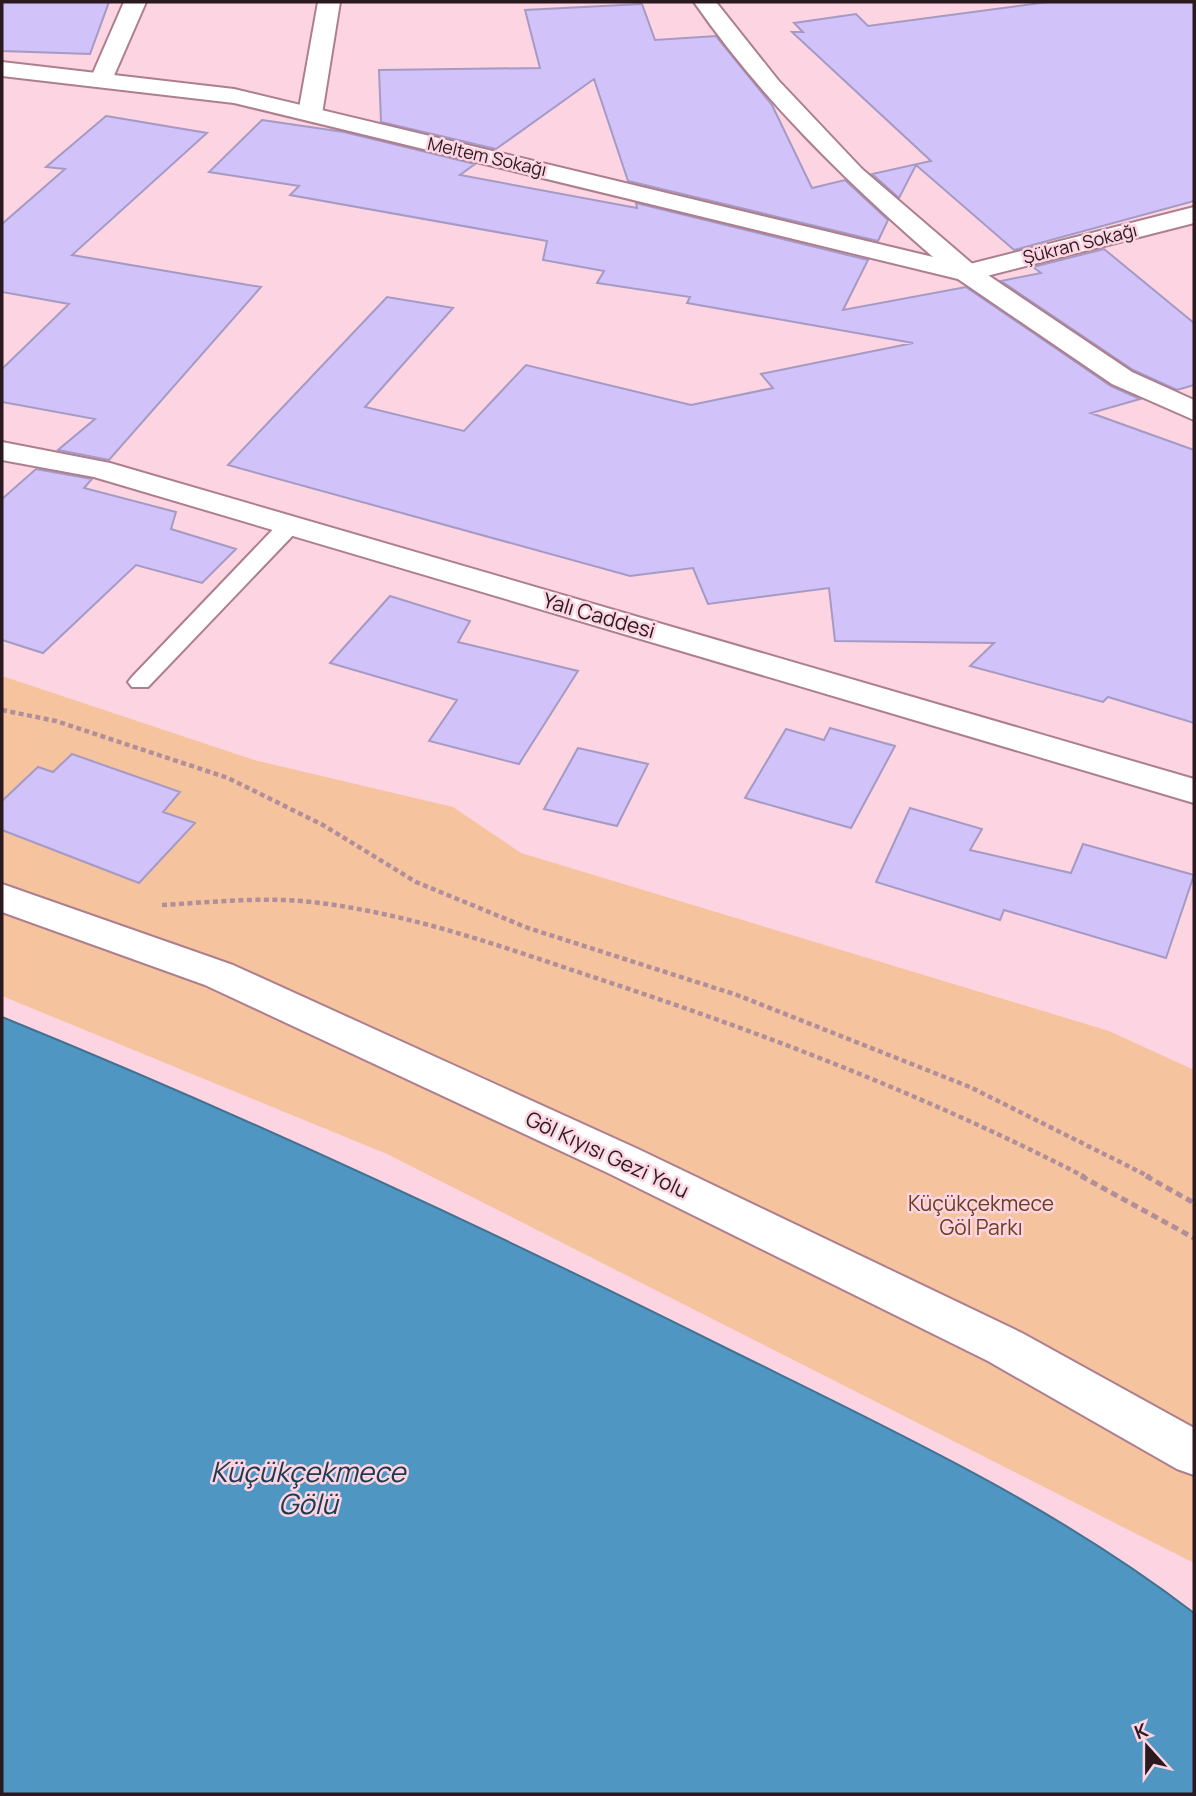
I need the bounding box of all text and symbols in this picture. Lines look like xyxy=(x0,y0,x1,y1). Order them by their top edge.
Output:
street label: Meltem Sokağı xyxy=(425,131,549,181)
street label: Şükran Sokağı xyxy=(1020,217,1139,269)
street label: Yalı Caddesi xyxy=(540,586,659,644)
street label: Göl Kıyısı Gezi Yolu xyxy=(521,1104,694,1204)
park label: Küçükçekmece Göl Parkı xyxy=(908,1189,1054,1241)
water label: Küçükçekmece Gölü xyxy=(211,1452,407,1522)
north arrow xyxy=(1112,1712,1182,1782)
text: K xyxy=(1131,1717,1152,1745)

